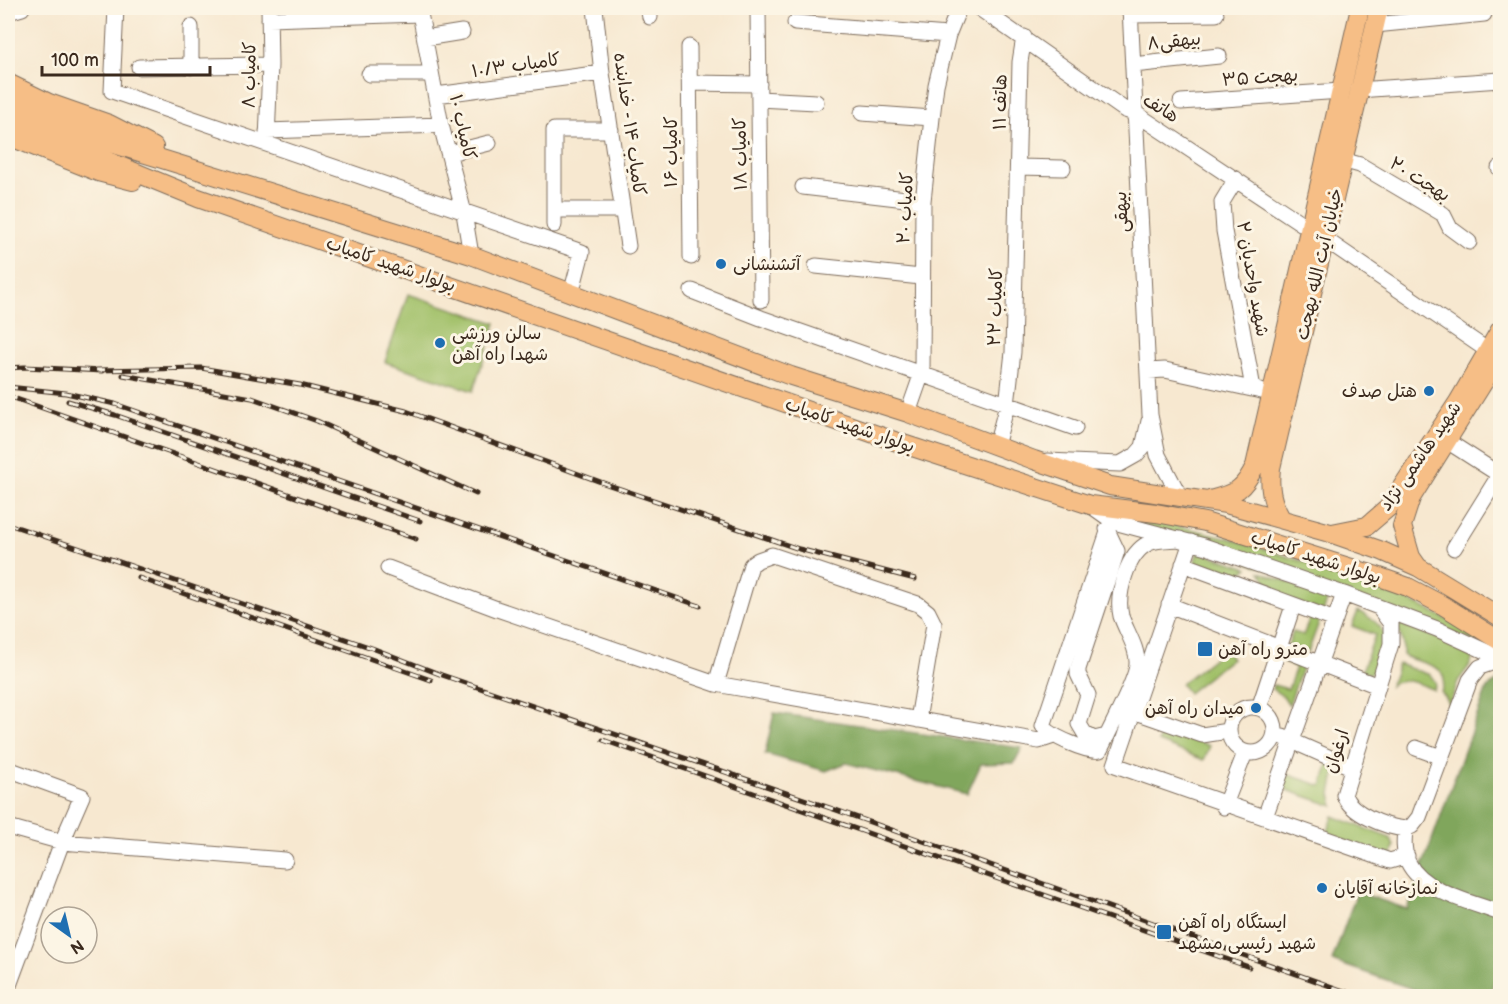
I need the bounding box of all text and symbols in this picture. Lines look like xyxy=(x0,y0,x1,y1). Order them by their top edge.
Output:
street label: بیهقی۸ xyxy=(1146,28,1202,55)
scale bar xyxy=(42,39,210,77)
street label: کامیاب ۸ xyxy=(238,41,261,109)
street label: کامیاب ۱۰/۳ xyxy=(470,49,562,82)
text: 100 m xyxy=(51,50,99,71)
street label: کامیاب ۱۴ - خدابنده xyxy=(609,51,650,197)
street label: بهجت ۳۵ xyxy=(1221,64,1299,91)
street label: هاتف ۱۱ xyxy=(990,74,1011,130)
street label: هاتف xyxy=(1139,90,1183,127)
street label: کامیاب ۱۰ xyxy=(445,92,480,162)
street label: کامیاب ۱۶ xyxy=(661,116,682,188)
street label: کامیاب ۱۸ xyxy=(729,117,752,191)
street label: بهجت ۲۰ xyxy=(1386,153,1454,206)
street label: کامیاب ۲۰ xyxy=(893,171,918,245)
street label: خیابان آیت الله بهجت xyxy=(1292,186,1347,342)
street label: بیهقی xyxy=(1110,191,1133,233)
street label: شهید واحدیان ۲ xyxy=(1232,220,1273,338)
street label: بولوار شهید کامیاب xyxy=(323,232,458,297)
place label: آتشنشانی xyxy=(733,254,802,275)
marker: آتشنشانی xyxy=(714,257,728,271)
street label: کامیاب ۲۲ xyxy=(984,267,1007,347)
place label: سالن ورزشی شهدا راه آهن xyxy=(452,323,548,365)
marker: سالن ورزشی شهدا راه آهن xyxy=(433,336,447,350)
place label: هتل صدف xyxy=(1342,381,1417,402)
marker: هتل صدف xyxy=(1422,384,1436,398)
street label: بولوار شهید کامیاب xyxy=(782,393,917,458)
street label: شهید هاشمی نژاد xyxy=(1375,398,1466,515)
street label: بولوار شهید کامیاب xyxy=(1248,527,1384,589)
place label: مترو راه آهن xyxy=(1218,639,1308,660)
marker: مترو راه آهن xyxy=(1196,640,1214,658)
place label: میدان راه آهن xyxy=(1145,698,1244,719)
marker: میدان راه آهن xyxy=(1249,701,1263,715)
street label: ارغوان xyxy=(1320,726,1353,776)
place label: نمازخانه آقایان xyxy=(1334,878,1438,899)
marker: نمازخانه آقایان xyxy=(1315,881,1329,895)
north arrow xyxy=(39,905,99,965)
place label: ایستگاه راه آهن شهید رئیسی مشهد xyxy=(1178,912,1316,954)
marker: ایستگاه راه آهن شهید رئیسی مشهد xyxy=(1155,923,1173,941)
text: N xyxy=(66,935,87,957)

